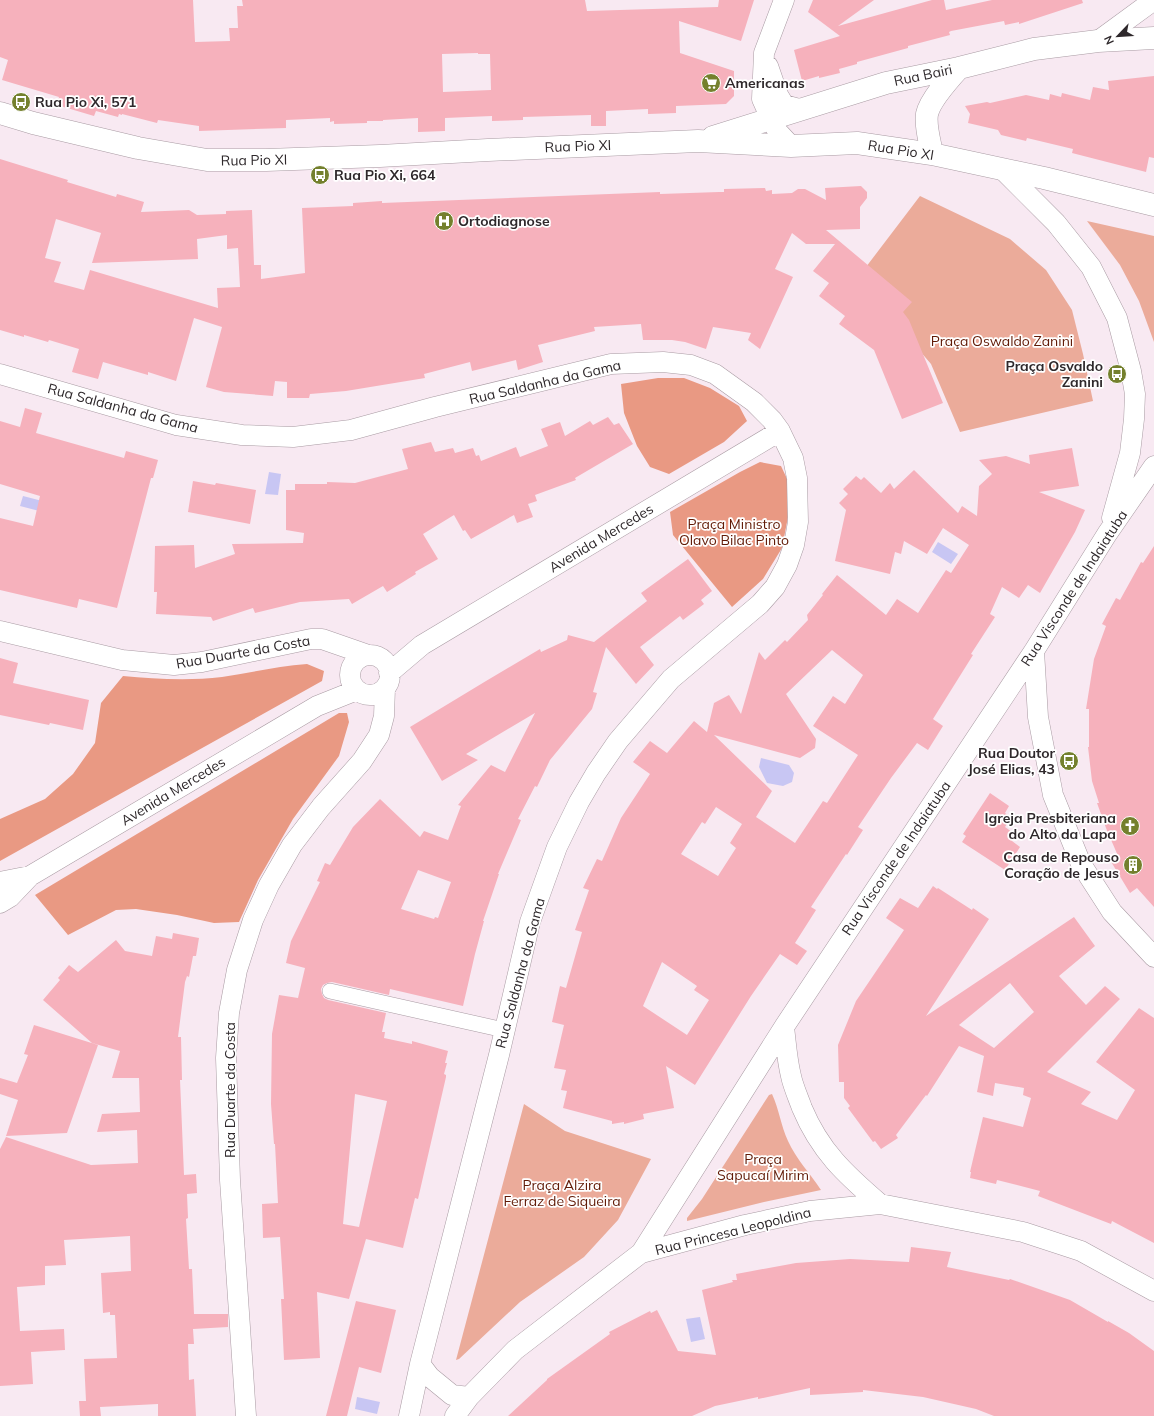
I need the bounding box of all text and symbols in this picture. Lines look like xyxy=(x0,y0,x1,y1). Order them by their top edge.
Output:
north arrow xyxy=(1098,16,1138,56)
text: N xyxy=(1101,34,1117,47)
street label: Rua Bairi xyxy=(892,60,954,90)
supermarket icon: Americanas xyxy=(700,72,722,94)
place label: Americanas xyxy=(725,74,805,92)
bus stop icon: Rua Pio Xi, 571 xyxy=(10,91,32,113)
place label: Rua Pio Xi, 571 xyxy=(35,93,136,111)
street label: Rua Pio XI xyxy=(544,136,612,156)
street label: Rua Pio XI xyxy=(867,136,935,164)
street label: Rua Pio XI xyxy=(221,150,287,170)
bus stop icon: Rua Pio Xi, 664 xyxy=(309,164,331,186)
place label: Rua Pio Xi, 664 xyxy=(334,166,436,184)
hospital icon: Ortodiagnose xyxy=(433,210,455,232)
place label: Ortodiagnose xyxy=(458,212,550,230)
park label: Praça Oswaldo Zanini xyxy=(931,332,1073,350)
street label: Rua Saldanha da Gama xyxy=(467,356,623,408)
place label: Praça Osvaldo Zanini xyxy=(1006,357,1103,391)
bus stop icon: Praça Osvaldo Zanini xyxy=(1106,363,1128,385)
street label: Rua Saldanha da Gama xyxy=(46,379,200,437)
street label: Avenida Mercedes xyxy=(545,500,657,576)
street label: Rua Visconde de Indaiatuba xyxy=(1017,507,1131,669)
park label: Praça Ministro Olavo Bilac Pinto xyxy=(679,515,789,549)
street label: Rua Duarte da Costa xyxy=(174,631,312,673)
place label: Rua Doutor José Elias, 43 xyxy=(968,744,1055,778)
bus stop icon: Rua Doutor José Elias, 43 xyxy=(1058,750,1080,772)
street label: Avenida Mercedes xyxy=(117,753,229,829)
street label: Rua Visconde de Indaiatuba xyxy=(838,777,954,939)
place label: Igreja Presbiteriana do Alto da Lapa xyxy=(985,809,1116,843)
church icon: Igreja Presbiteriana do Alto da Lapa xyxy=(1119,815,1141,837)
place label: Casa de Repouso Coração de Jesus xyxy=(1003,848,1119,882)
building icon: Casa de Repouso Coração de Jesus xyxy=(1122,854,1144,876)
street label: Rua Saldanha da Gama xyxy=(491,896,549,1050)
street label: Rua Duarte da Costa xyxy=(221,1022,239,1158)
park label: Praça Sapucaí Mirim xyxy=(717,1150,809,1184)
park label: Praça Alzira Ferraz de Siqueira xyxy=(503,1176,621,1210)
street label: Rua Princesa Leopoldina xyxy=(653,1203,813,1259)

